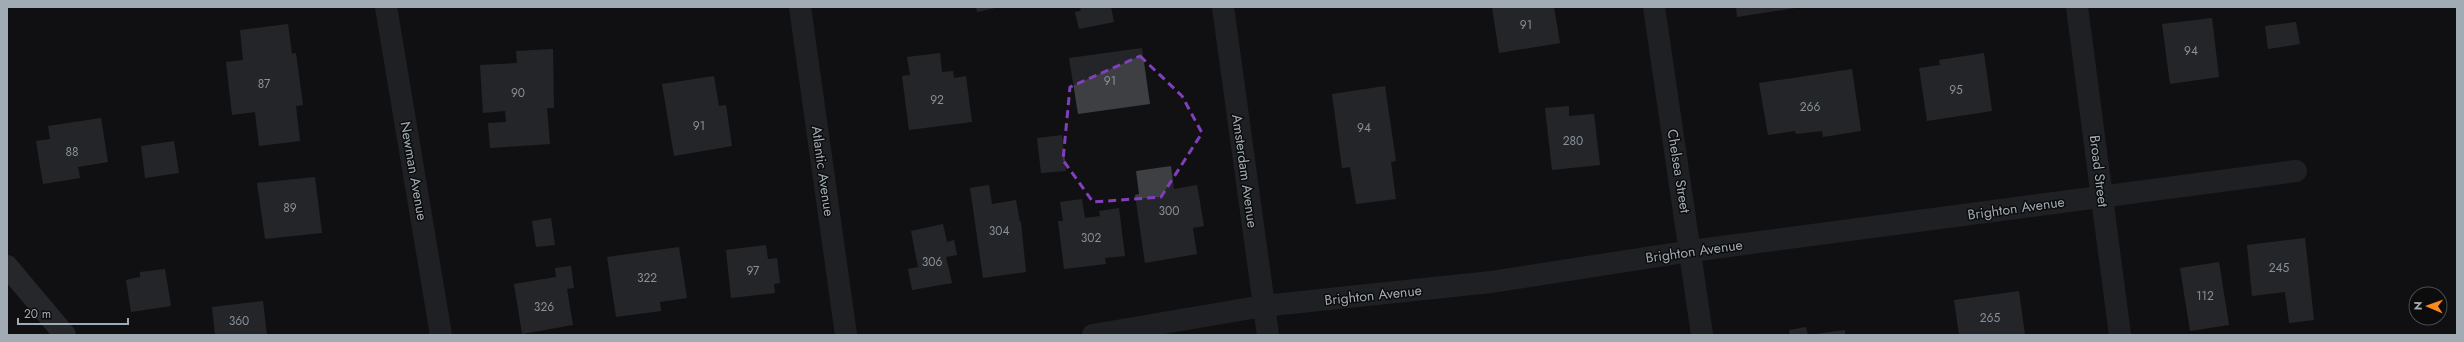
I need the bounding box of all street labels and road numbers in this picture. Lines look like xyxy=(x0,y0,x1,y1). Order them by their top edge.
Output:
street label: Amsterdam Avenue xyxy=(1227,113,1263,229)
street label: Newman Avenue xyxy=(395,120,433,222)
street label: Atlantic Avenue xyxy=(807,124,839,218)
street label: Chelsea Street xyxy=(1663,128,1696,215)
street label: Broad Street xyxy=(2085,134,2113,209)
street label: Brighton Avenue xyxy=(1966,191,2066,225)
street label: Brighton Avenue xyxy=(1644,234,1744,268)
street label: Brighton Avenue xyxy=(1323,280,1423,310)

